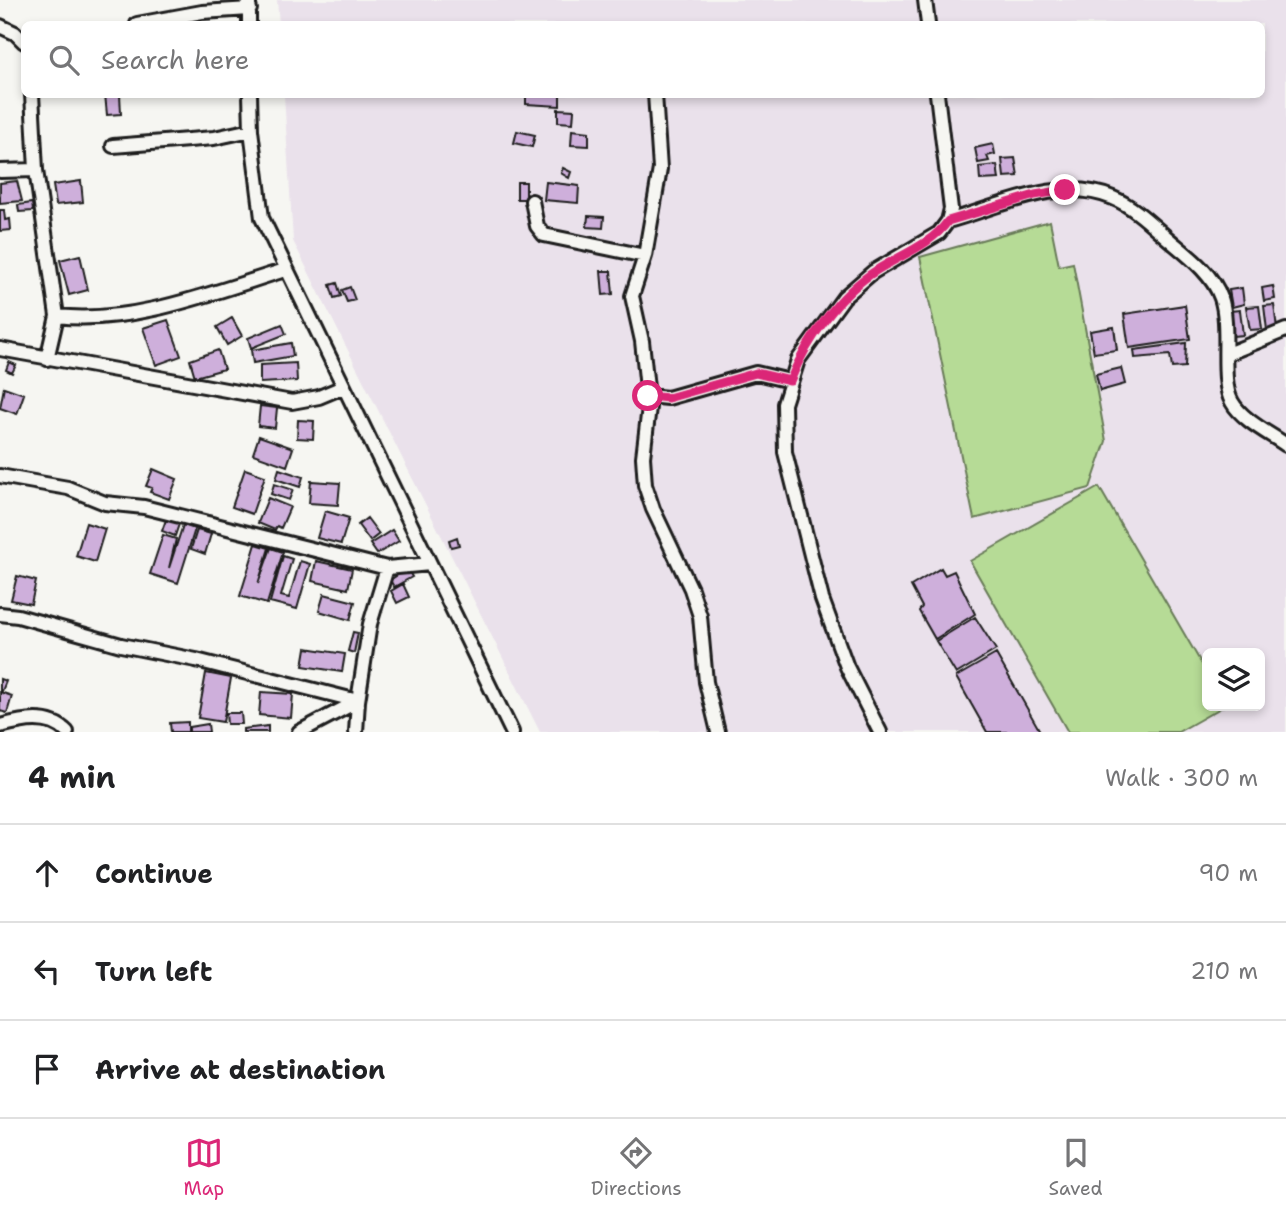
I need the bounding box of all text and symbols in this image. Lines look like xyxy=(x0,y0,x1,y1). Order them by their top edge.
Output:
search box xyxy=(21,21,1265,98)
icon: search xyxy=(45,41,83,79)
text: Search here xyxy=(101,42,250,77)
route end xyxy=(1049,174,1080,205)
route start xyxy=(632,380,663,411)
map controls xyxy=(1202,648,1265,711)
button: layers xyxy=(1202,648,1265,711)
text: 4 min xyxy=(28,757,115,798)
text: Walk · 300 m xyxy=(1105,763,1258,793)
icon: ahead xyxy=(28,854,66,892)
text: Continue xyxy=(95,856,213,891)
text: 90 m xyxy=(1198,858,1258,888)
icon: left xyxy=(28,952,66,990)
text: Turn left xyxy=(95,954,212,989)
text: 210 m xyxy=(1190,956,1258,986)
icon: arrive xyxy=(28,1050,66,1088)
text: Arrive at destination xyxy=(95,1052,385,1087)
tab: Map xyxy=(183,1134,224,1201)
tab: Directions xyxy=(591,1134,682,1201)
tab: Saved xyxy=(1049,1134,1103,1201)

